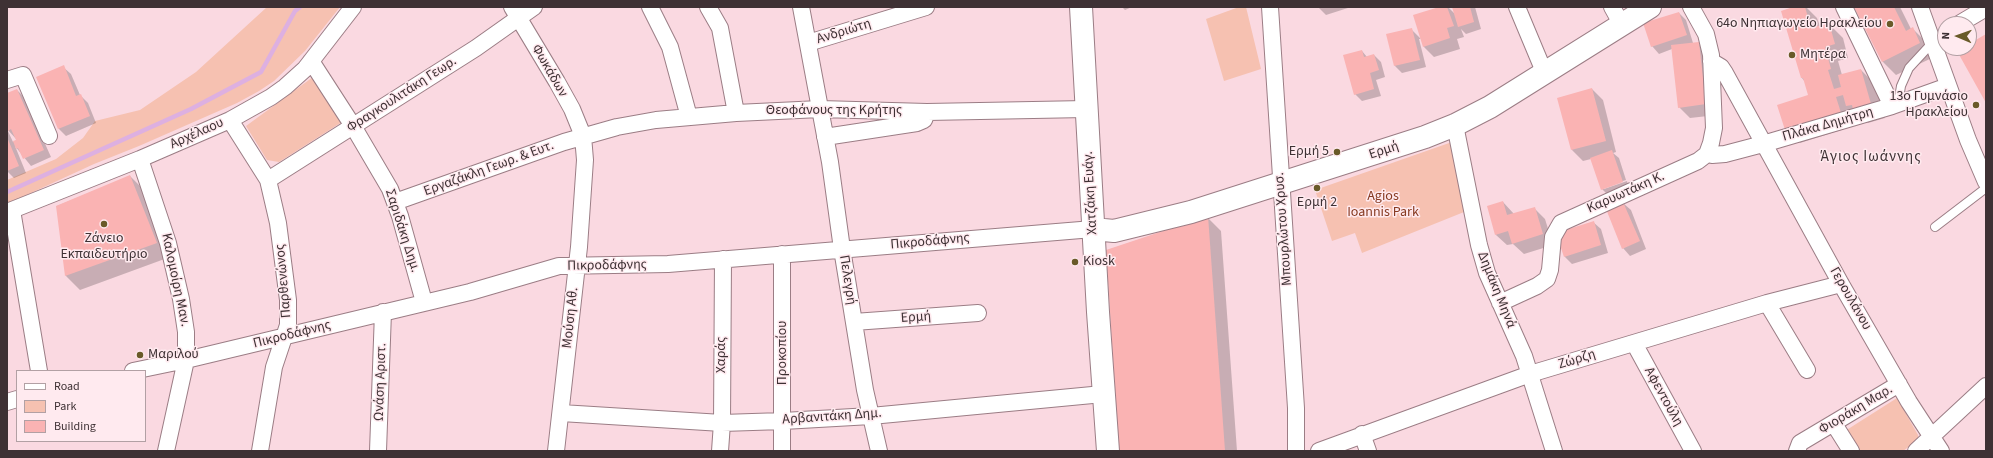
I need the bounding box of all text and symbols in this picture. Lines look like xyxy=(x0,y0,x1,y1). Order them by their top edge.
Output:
street label: Ανδριώτη xyxy=(815,16,873,48)
place label: 64ο Νηπιαγωγείο Ηρακλείου xyxy=(1716,16,1882,32)
north arrow xyxy=(1937,16,1977,56)
marker: 64ο Νηπιαγωγείο Ηρακλείου xyxy=(1885,19,1895,29)
text: N xyxy=(1938,32,1953,40)
street label: Φωκάδων xyxy=(527,42,571,100)
place label: Μητέρα xyxy=(1800,47,1846,63)
marker: Μητέρα xyxy=(1787,50,1797,60)
street label: Φραγκουλιτάκη Γεωρ. xyxy=(344,53,460,137)
place label: 13o Γυμνάσιο Ηρακλείου xyxy=(1889,89,1968,122)
marker: 13o Γυμνάσιο Ηρακλείου xyxy=(1971,100,1981,110)
street label: Θεοφάνους της Κρήτης xyxy=(766,103,902,119)
street label: Πλάκα Δημήτρη xyxy=(1781,104,1875,146)
street label: Αρχέλαου xyxy=(167,115,227,153)
street label: Εργαζάκλη Γεωρ. & Ευτ. xyxy=(422,138,556,200)
street label: Ερμή xyxy=(1367,138,1401,164)
place label: Ερμή 5 xyxy=(1289,144,1329,160)
marker: Ερμή 5 xyxy=(1332,147,1342,157)
district label: Άγιος Ιωάννης xyxy=(1820,149,1922,167)
street label: Χατζάκη Ευάγ. xyxy=(1080,151,1102,235)
street label: Καρυωτάκη Κ. xyxy=(1585,168,1667,218)
street label: Μπουρλώτου Χρυσ. xyxy=(1272,172,1296,286)
marker: Ερμή 2 xyxy=(1312,183,1322,193)
street label: Σαριδάκη Δημ. xyxy=(381,187,423,275)
park label: Agios Ioannis Park xyxy=(1347,189,1419,222)
place label: Ερμή 2 xyxy=(1297,195,1337,211)
marker: Ζάνειο Εκπαιδευτήριο xyxy=(99,219,109,229)
street label: Πικροδάφνης xyxy=(890,230,970,254)
place label: Ζάνειο Εκπαιδευτήριο xyxy=(60,231,148,264)
street label: Καλομοίρη Μαν. xyxy=(157,232,193,328)
street label: Παρθενώνος xyxy=(272,243,296,319)
street label: Δημάκη Μηνά xyxy=(1473,249,1519,331)
street label: Πελεγρή xyxy=(835,254,859,306)
place label: Kiosk xyxy=(1083,254,1115,270)
street label: Πικροδάφνης xyxy=(567,257,647,275)
marker: Kiosk xyxy=(1070,257,1080,267)
street label: Γερουλάνου xyxy=(1825,265,1875,333)
street label: Μούση Αθ. xyxy=(559,287,583,349)
street label: Ερμή xyxy=(900,309,932,327)
street label: Πικροδάφνης xyxy=(251,317,333,353)
street label: Προκοπίου xyxy=(775,321,791,385)
street label: Χαράς xyxy=(714,337,730,373)
street label: Ωνάση Αριστ. xyxy=(371,343,391,421)
street label: Ζώρζη xyxy=(1556,346,1598,374)
place label: Μαριλού xyxy=(148,347,199,363)
marker: Μαριλού xyxy=(135,350,145,360)
street label: Αφεντούλη xyxy=(1640,365,1686,429)
legend xyxy=(16,370,146,442)
text: Road xyxy=(54,378,80,395)
street label: Φιοράκη Μαρ. xyxy=(1816,381,1896,439)
text: Park xyxy=(54,398,76,415)
street label: Αρβανιτάκη Δημ. xyxy=(782,405,882,429)
text: Building xyxy=(54,418,96,435)

